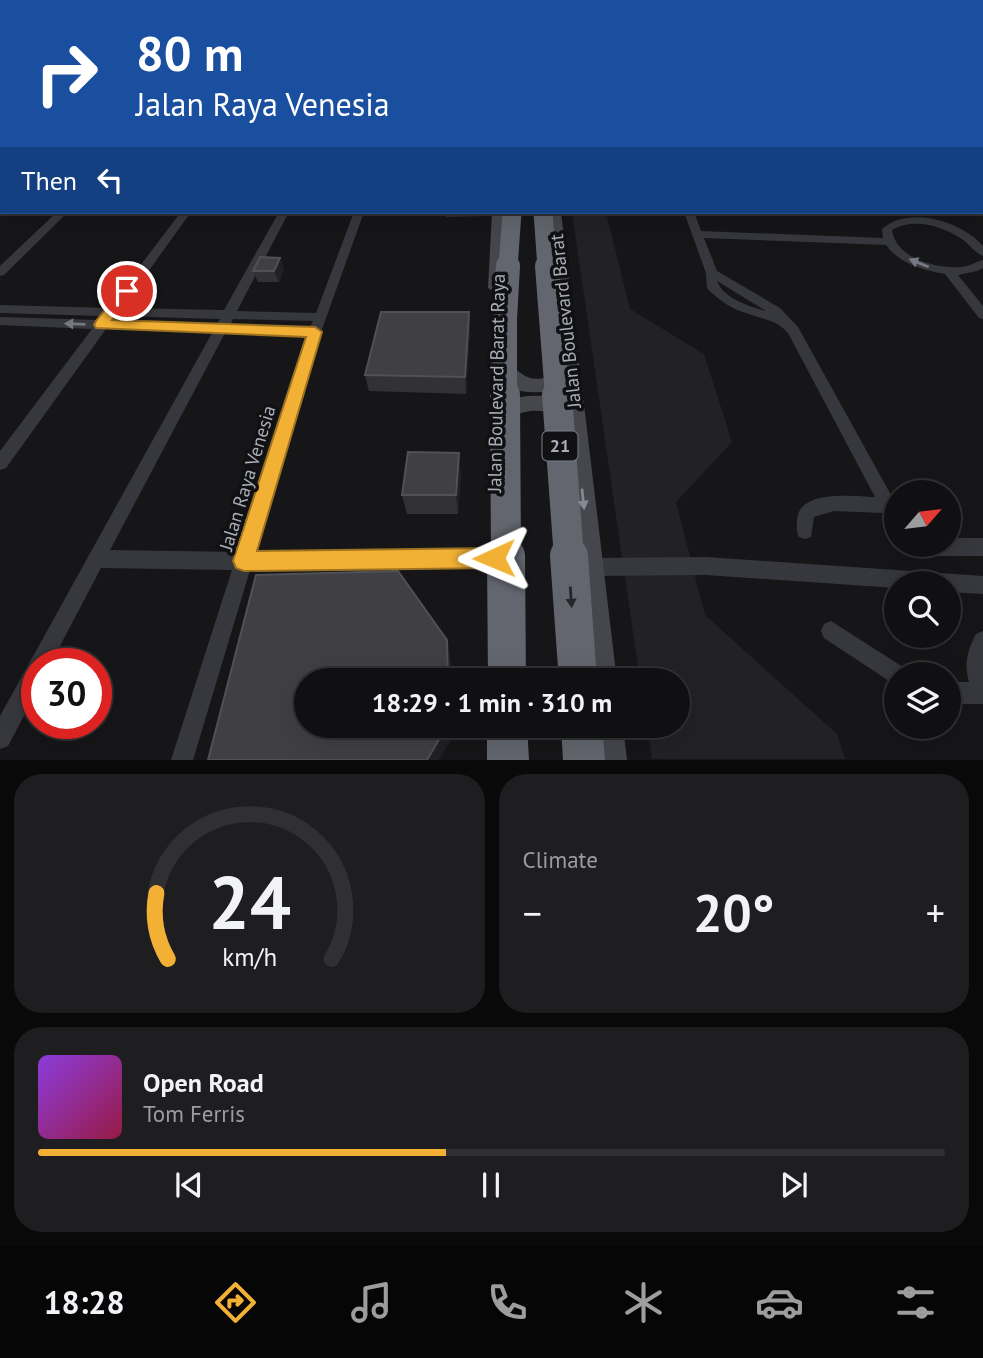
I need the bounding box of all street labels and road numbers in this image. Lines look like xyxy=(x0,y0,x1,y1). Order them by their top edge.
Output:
street label: Jalan Boulevard Barat xyxy=(544,232,586,410)
street label: Jalan Boulevard Barat Raya xyxy=(482,273,510,494)
street label: Jalan Raya Venesia xyxy=(213,402,280,554)
road number: 21 xyxy=(542,432,578,461)

